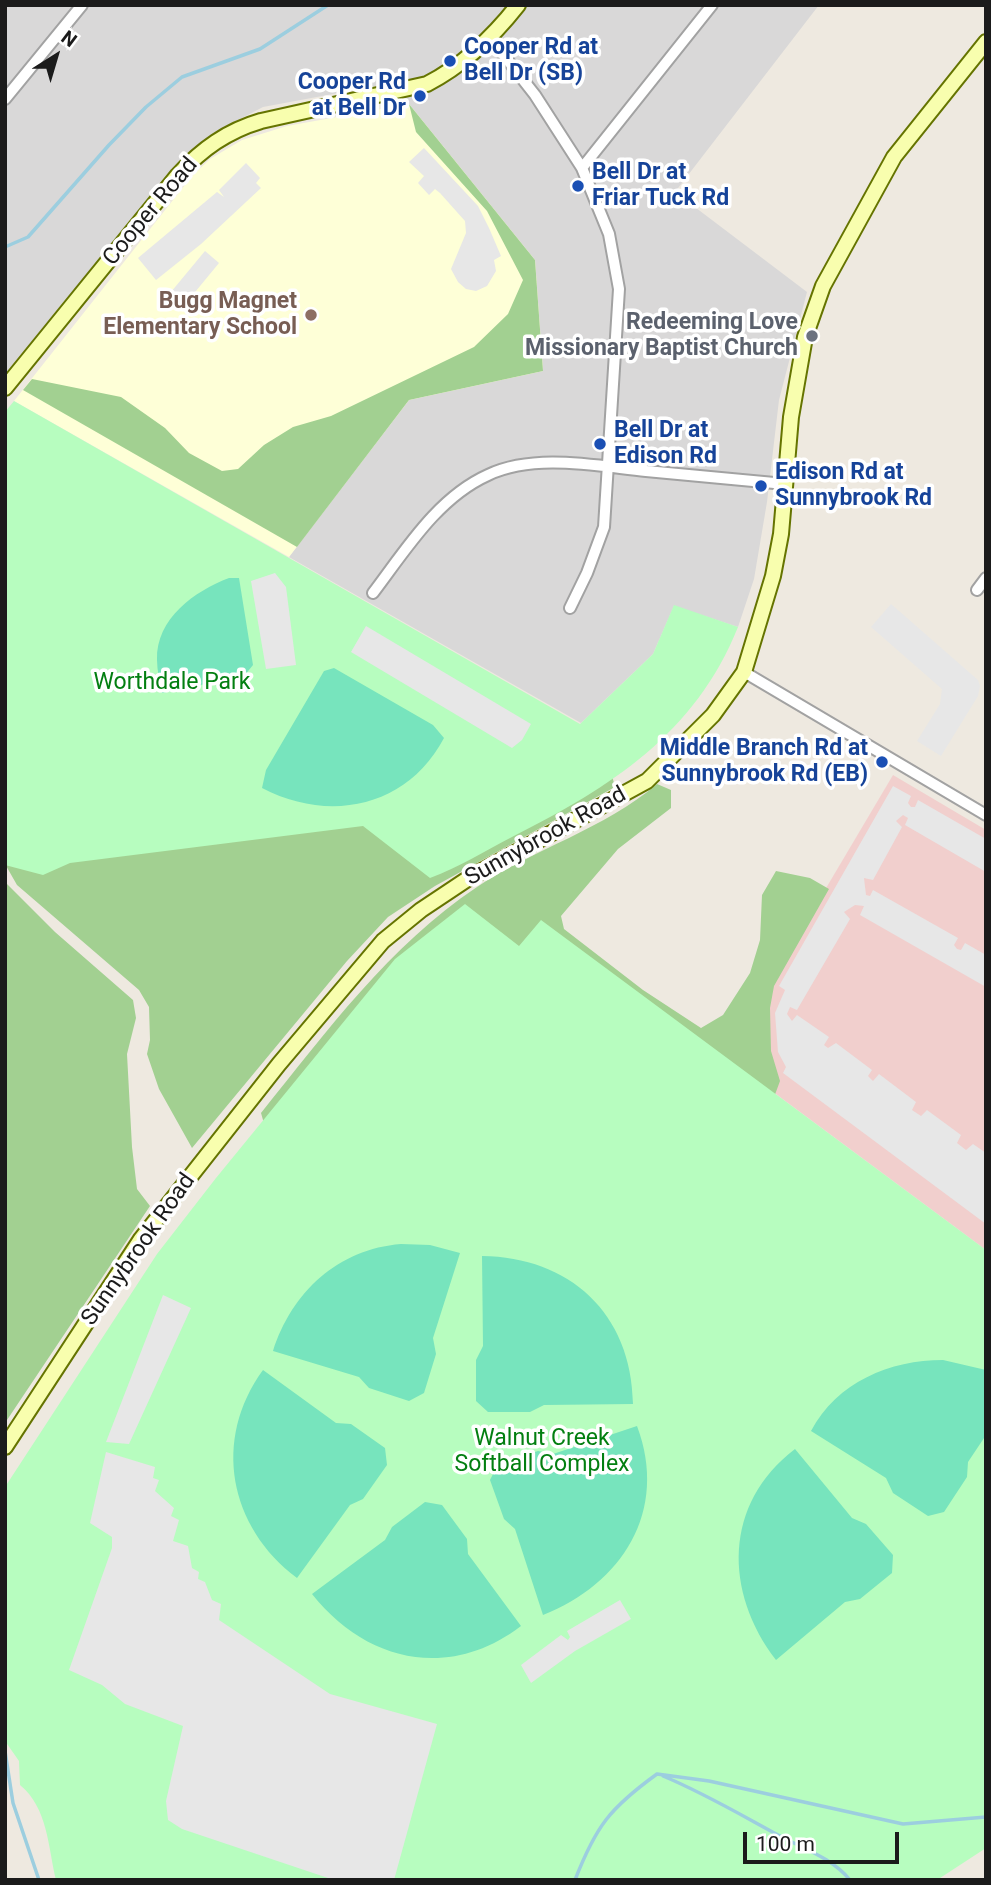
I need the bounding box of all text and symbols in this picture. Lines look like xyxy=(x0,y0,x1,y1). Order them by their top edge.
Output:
north arrow xyxy=(21,21,91,91)
text: N xyxy=(57,26,81,52)
place label: Cooper Rd at Bell Dr (SB) xyxy=(464,34,598,88)
marker: Cooper Rd at Bell Dr (SB) xyxy=(442,53,458,69)
place label: Cooper Rd at Bell Dr xyxy=(298,69,406,123)
marker: Cooper Rd at Bell Dr xyxy=(412,88,428,104)
street label: Cooper Road xyxy=(98,152,204,272)
place label: Bell Dr at Friar Tuck Rd xyxy=(592,159,729,213)
marker: Bell Dr at Friar Tuck Rd xyxy=(570,178,586,194)
place label: Bugg Magnet Elementary School xyxy=(103,288,297,342)
marker: Bugg Magnet Elementary School xyxy=(303,307,319,323)
place label: Redeeming Love Missionary Baptist Church xyxy=(525,309,798,363)
marker: Redeeming Love Missionary Baptist Church xyxy=(804,328,820,344)
place label: Bell Dr at Edison Rd xyxy=(614,417,717,471)
marker: Bell Dr at Edison Rd xyxy=(592,436,608,452)
place label: Edison Rd at Sunnybrook Rd xyxy=(775,459,932,513)
marker: Edison Rd at Sunnybrook Rd xyxy=(753,478,769,494)
park label: Worthdale Park xyxy=(93,669,251,697)
place label: Middle Branch Rd at Sunnybrook Rd (EB) xyxy=(660,735,868,789)
marker: Middle Branch Rd at Sunnybrook Rd (EB) xyxy=(874,754,890,770)
street label: Sunnybrook Road xyxy=(461,781,631,893)
street label: Sunnybrook Road xyxy=(76,1169,202,1331)
park label: Walnut Creek Softball Complex xyxy=(455,1425,629,1479)
scale bar xyxy=(746,1818,902,1862)
text: 100 m xyxy=(756,1832,815,1856)

